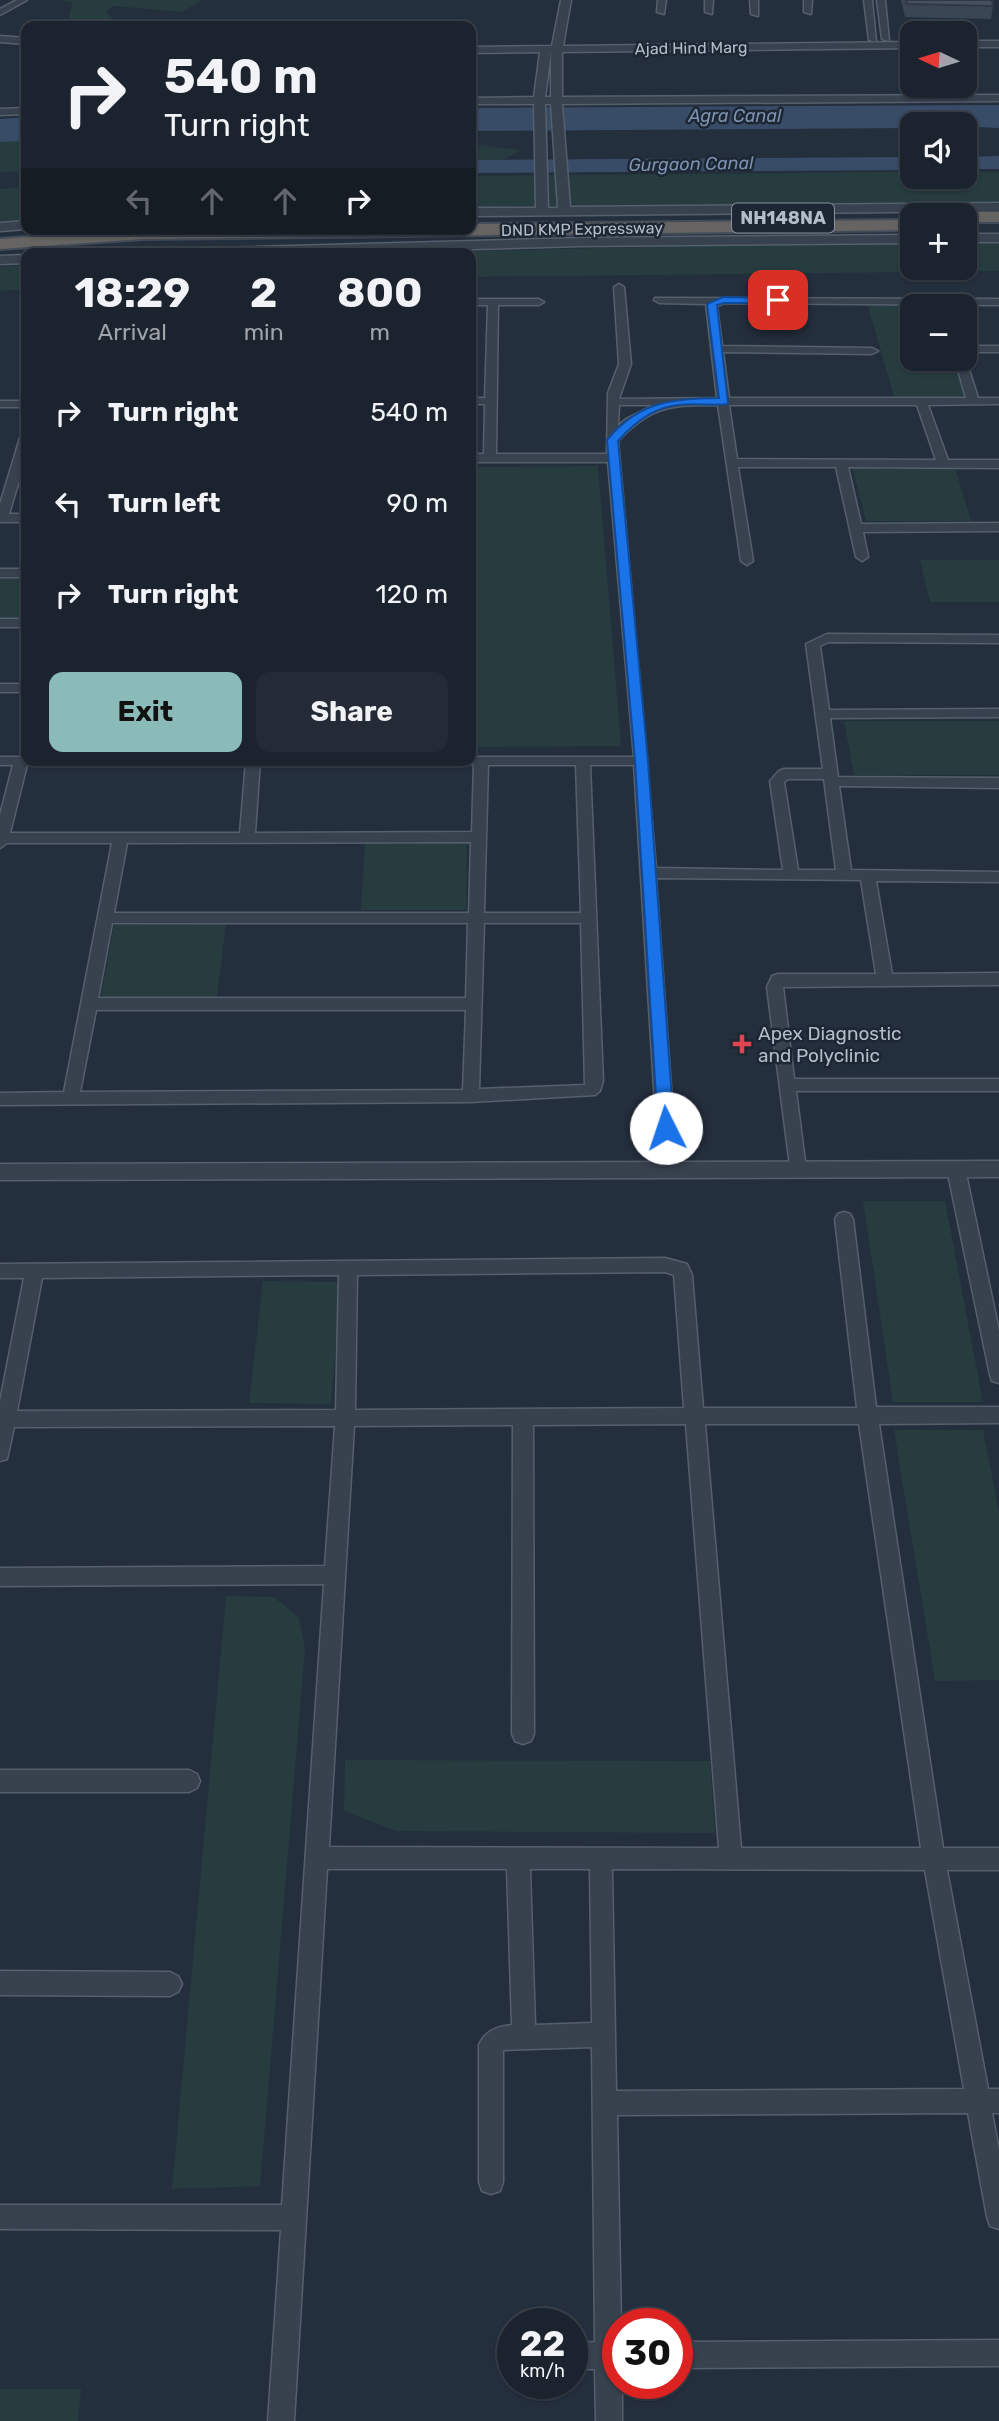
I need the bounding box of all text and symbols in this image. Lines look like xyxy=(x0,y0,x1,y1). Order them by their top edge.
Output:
north arrow xyxy=(900,21,976,98)
map controls xyxy=(900,21,977,371)
street label: Ajad Hind Marg xyxy=(634,38,748,58)
text: 540 m xyxy=(164,47,318,105)
icon: right xyxy=(49,49,140,140)
water label: Agra Canal xyxy=(688,105,782,127)
text: Turn right xyxy=(164,106,309,144)
button: sound xyxy=(900,112,977,189)
water label: Gurgaon Canal xyxy=(628,152,754,176)
icon: left xyxy=(120,182,158,220)
icon: ahead xyxy=(193,182,231,220)
icon: ahead xyxy=(266,182,304,220)
icon: right xyxy=(339,182,377,220)
button: + xyxy=(900,203,977,280)
road number: NH148NA xyxy=(732,204,834,232)
street label: DND KMP Expressway xyxy=(501,218,663,240)
text: 18:29 xyxy=(74,268,190,318)
text: 2 xyxy=(250,268,277,318)
text: 800 xyxy=(337,268,423,318)
pin xyxy=(748,270,808,330)
icon: arrive xyxy=(759,281,797,319)
button: − xyxy=(900,294,977,371)
text: Arrival xyxy=(98,318,167,346)
text: min xyxy=(244,318,284,346)
text: m xyxy=(370,318,390,346)
icon: right xyxy=(49,394,87,432)
text: Turn right xyxy=(108,397,238,428)
text: 540 m xyxy=(370,397,448,428)
icon: left xyxy=(49,485,87,523)
text: Turn left xyxy=(108,488,220,519)
text: 90 m xyxy=(387,488,448,519)
icon: right xyxy=(49,576,87,614)
text: Turn right xyxy=(108,579,238,610)
text: 120 m xyxy=(376,579,448,610)
button: Exit xyxy=(49,672,242,752)
button: Share xyxy=(256,672,448,752)
place label: Apex Diagnostic and Polyclinic xyxy=(758,1022,902,1067)
marker: Apex Diagnostic and Polyclinic xyxy=(732,1034,752,1054)
position arrow xyxy=(629,1091,703,1165)
speed limit sign: 30 xyxy=(602,2308,693,2399)
text: 22 xyxy=(520,2323,565,2365)
text: km/h xyxy=(520,2360,565,2382)

